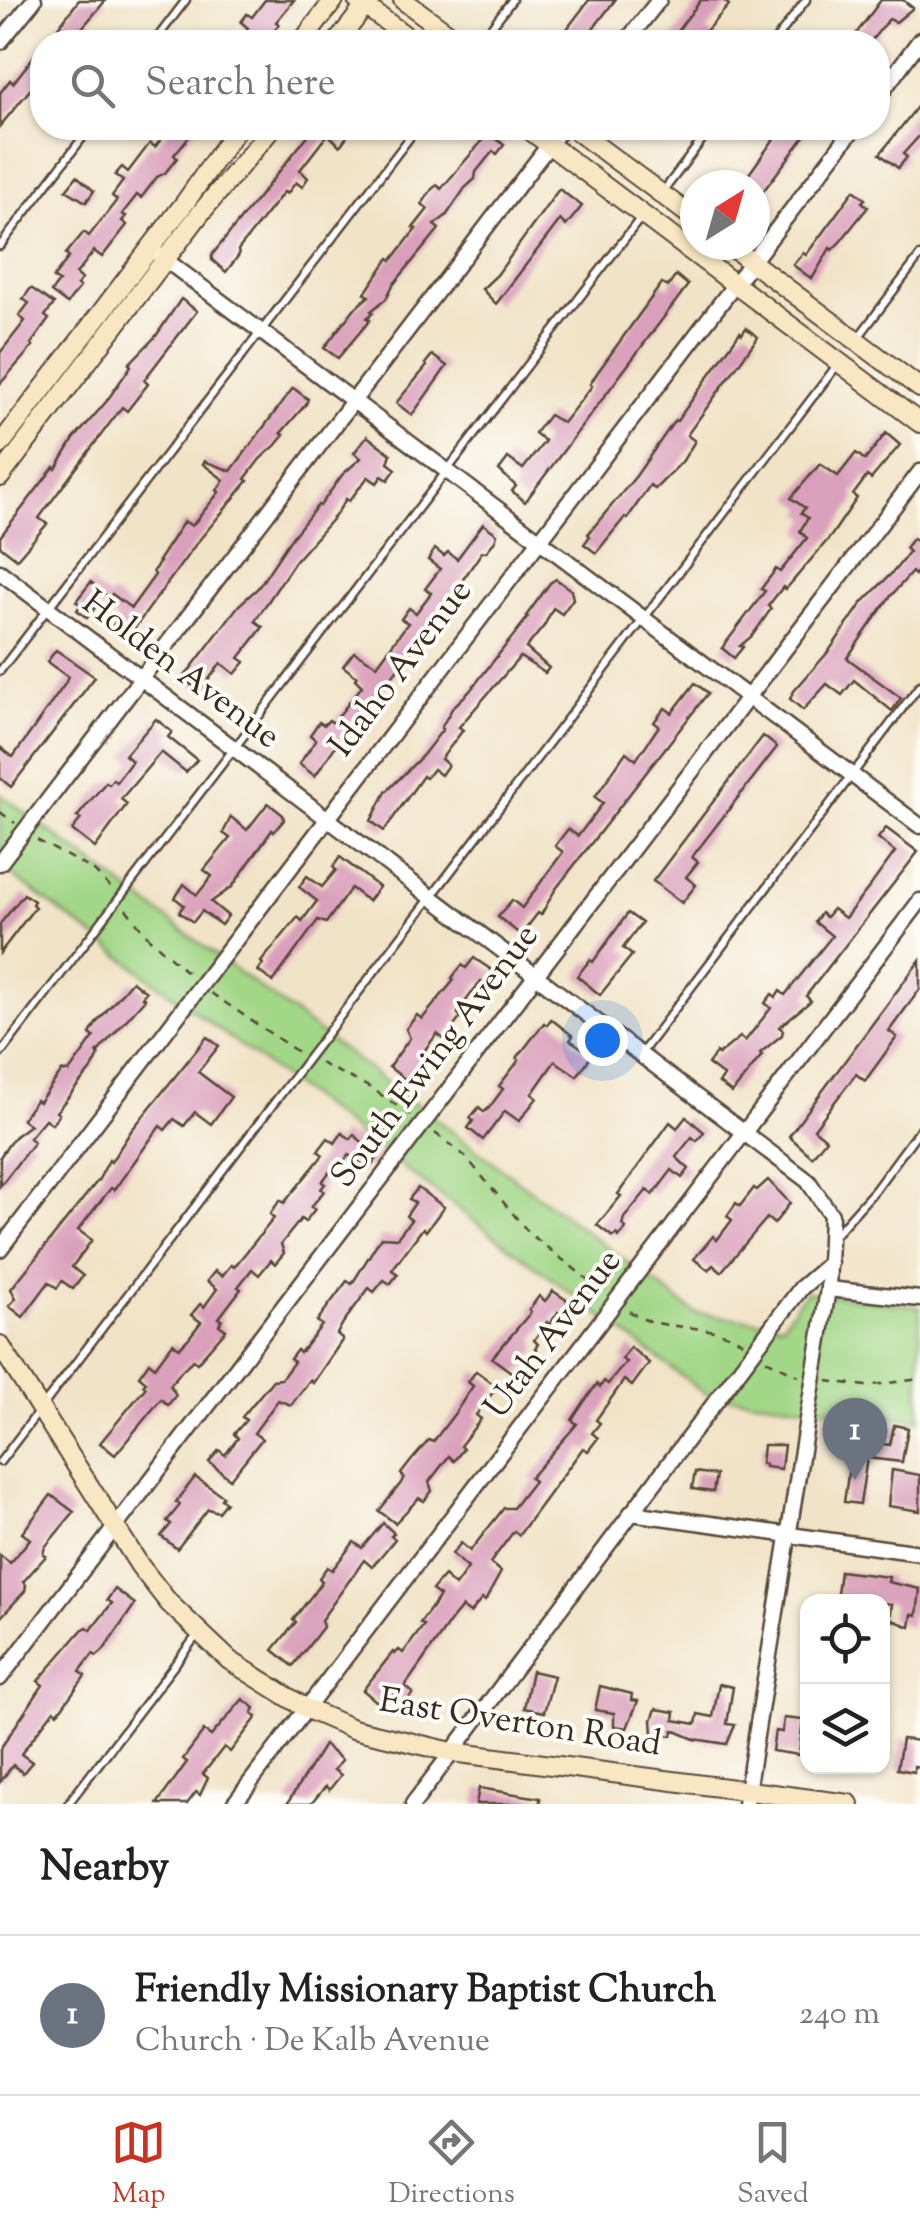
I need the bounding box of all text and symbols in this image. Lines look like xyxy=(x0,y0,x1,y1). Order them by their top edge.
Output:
search box xyxy=(30,30,890,140)
icon: search xyxy=(65,58,120,113)
text: Search here xyxy=(145,58,336,112)
north arrow xyxy=(680,170,770,260)
street label: Idaho Avenue xyxy=(318,569,486,769)
street label: Holden Avenue xyxy=(70,579,290,763)
street label: South Ewing Avenue xyxy=(320,914,552,1200)
your location xyxy=(577,1015,628,1066)
street label: Utah Avenue xyxy=(473,1239,635,1431)
pin: 1 xyxy=(822,1398,888,1480)
map controls xyxy=(800,1594,890,1774)
button: locate xyxy=(800,1594,890,1684)
street label: East Overton Road xyxy=(375,1677,665,1772)
button: layers xyxy=(800,1684,890,1774)
text: Nearby xyxy=(40,1839,169,1899)
text: Friendly Missionary Baptist Church xyxy=(135,1965,716,2019)
text: 1 xyxy=(67,1992,78,2038)
text: 240 m xyxy=(799,1992,880,2038)
text: Church · De Kalb Avenue xyxy=(135,2019,490,2065)
tab: Map xyxy=(111,2115,166,2215)
tab: Directions xyxy=(388,2115,515,2215)
tab: Saved xyxy=(737,2115,809,2215)

